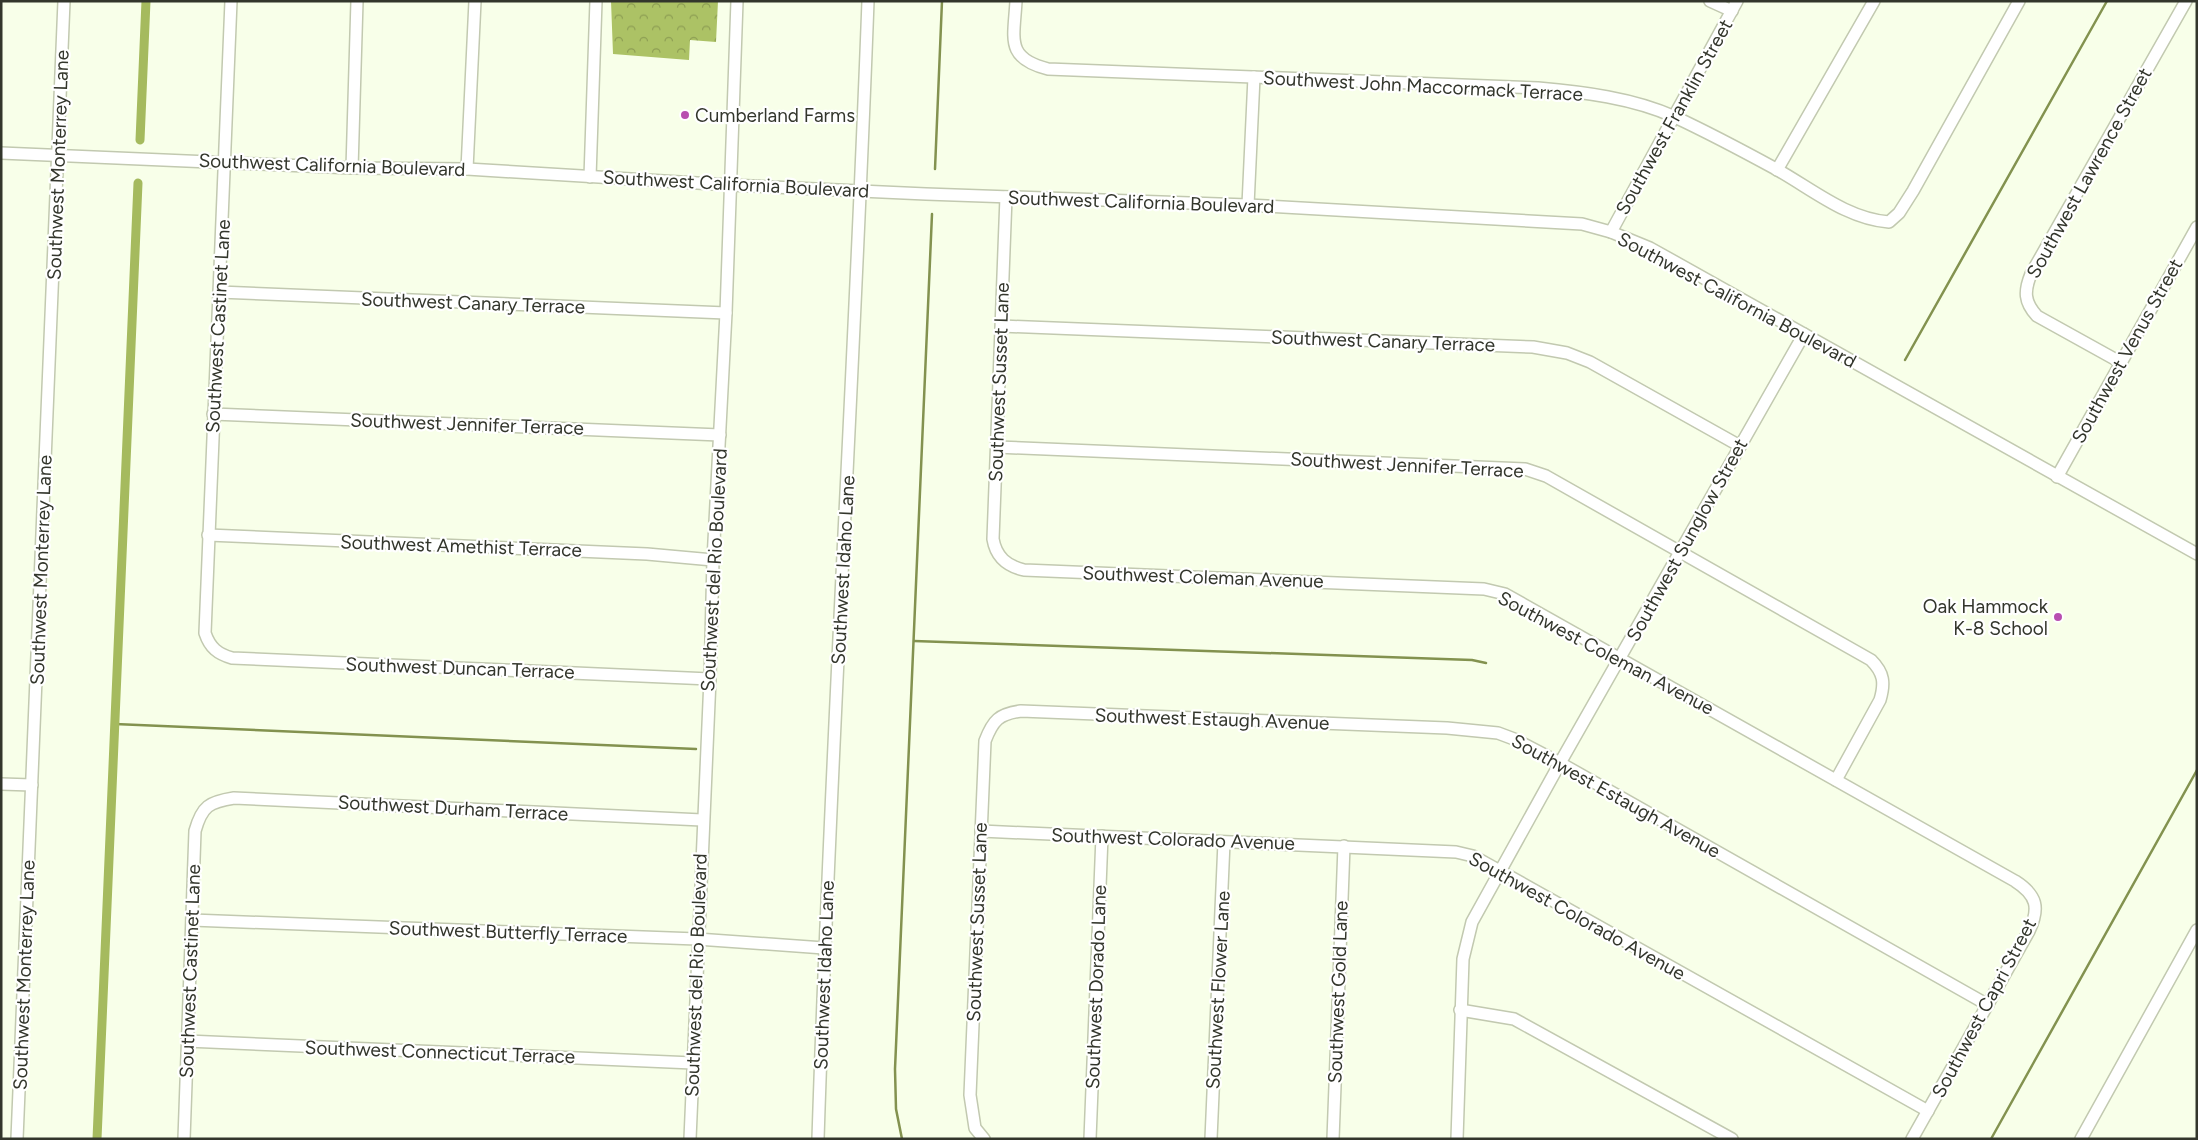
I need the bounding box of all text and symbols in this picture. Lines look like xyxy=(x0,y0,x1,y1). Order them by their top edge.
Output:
street label: Southwest Franklin Street xyxy=(1611,15,1737,219)
street label: Southwest Monterrey Lane xyxy=(42,50,74,280)
street label: Southwest Lawrence Street xyxy=(2021,64,2157,282)
street label: Southwest John Maccormack Terrace xyxy=(1263,66,1583,106)
place label: Cumberland Farms xyxy=(695,104,855,127)
marker: Cumberland Farms xyxy=(679,109,691,121)
street label: Southwest California Boulevard xyxy=(198,149,466,181)
street label: Southwest California Boulevard xyxy=(602,166,870,202)
street label: Southwest California Boulevard xyxy=(1007,186,1275,218)
street label: Southwest Castinet Lane xyxy=(201,219,235,433)
street label: Southwest California Boulevard xyxy=(1614,227,1860,373)
street label: Southwest Venus Street xyxy=(2067,255,2187,447)
street label: Southwest Susset Lane xyxy=(984,282,1014,482)
street label: Southwest Canary Terrace xyxy=(360,288,586,318)
street label: Southwest Canary Terrace xyxy=(1270,326,1496,356)
street label: Southwest Jennifer Terrace xyxy=(350,408,584,440)
street label: Southwest Sunglow Street xyxy=(1622,435,1752,645)
street label: Southwest Jennifer Terrace xyxy=(1290,447,1524,483)
street label: Southwest del Rio Boulevard xyxy=(696,448,732,692)
street label: Southwest Monterrey Lane xyxy=(25,455,57,685)
street label: Southwest Idaho Lane xyxy=(827,475,859,665)
street label: Southwest Amethist Terrace xyxy=(340,530,582,562)
street label: Southwest Coleman Avenue xyxy=(1082,561,1324,593)
street label: Southwest Coleman Avenue xyxy=(1494,586,1718,720)
place label: Oak Hammock K-8 School xyxy=(1923,595,2049,640)
marker: Oak Hammock K-8 School xyxy=(2052,611,2064,623)
street label: Southwest Duncan Terrace xyxy=(345,653,575,683)
street label: Southwest Estaugh Avenue xyxy=(1094,703,1330,735)
street label: Southwest Estaugh Avenue xyxy=(1508,729,1724,863)
street label: Southwest Durham Terrace xyxy=(337,790,569,826)
street label: Southwest Susset Lane xyxy=(962,822,992,1022)
street label: Southwest Colorado Avenue xyxy=(1051,823,1295,855)
street label: Southwest Colorado Avenue xyxy=(1465,847,1689,985)
street label: Southwest del Rio Boulevard xyxy=(680,853,712,1097)
street label: Southwest Monterrey Lane xyxy=(8,860,40,1090)
street label: Southwest Castinet Lane xyxy=(175,864,205,1078)
street label: Southwest Idaho Lane xyxy=(809,880,839,1070)
street label: Southwest Dorado Lane xyxy=(1081,885,1111,1089)
street label: Southwest Flower Lane xyxy=(1201,890,1235,1090)
street label: Southwest Gold Lane xyxy=(1323,900,1353,1084)
street label: Southwest Capri Street xyxy=(1927,914,2041,1102)
street label: Southwest Butterfly Terrace xyxy=(388,916,628,948)
street label: Southwest Connecticut Terrace xyxy=(304,1036,576,1068)

